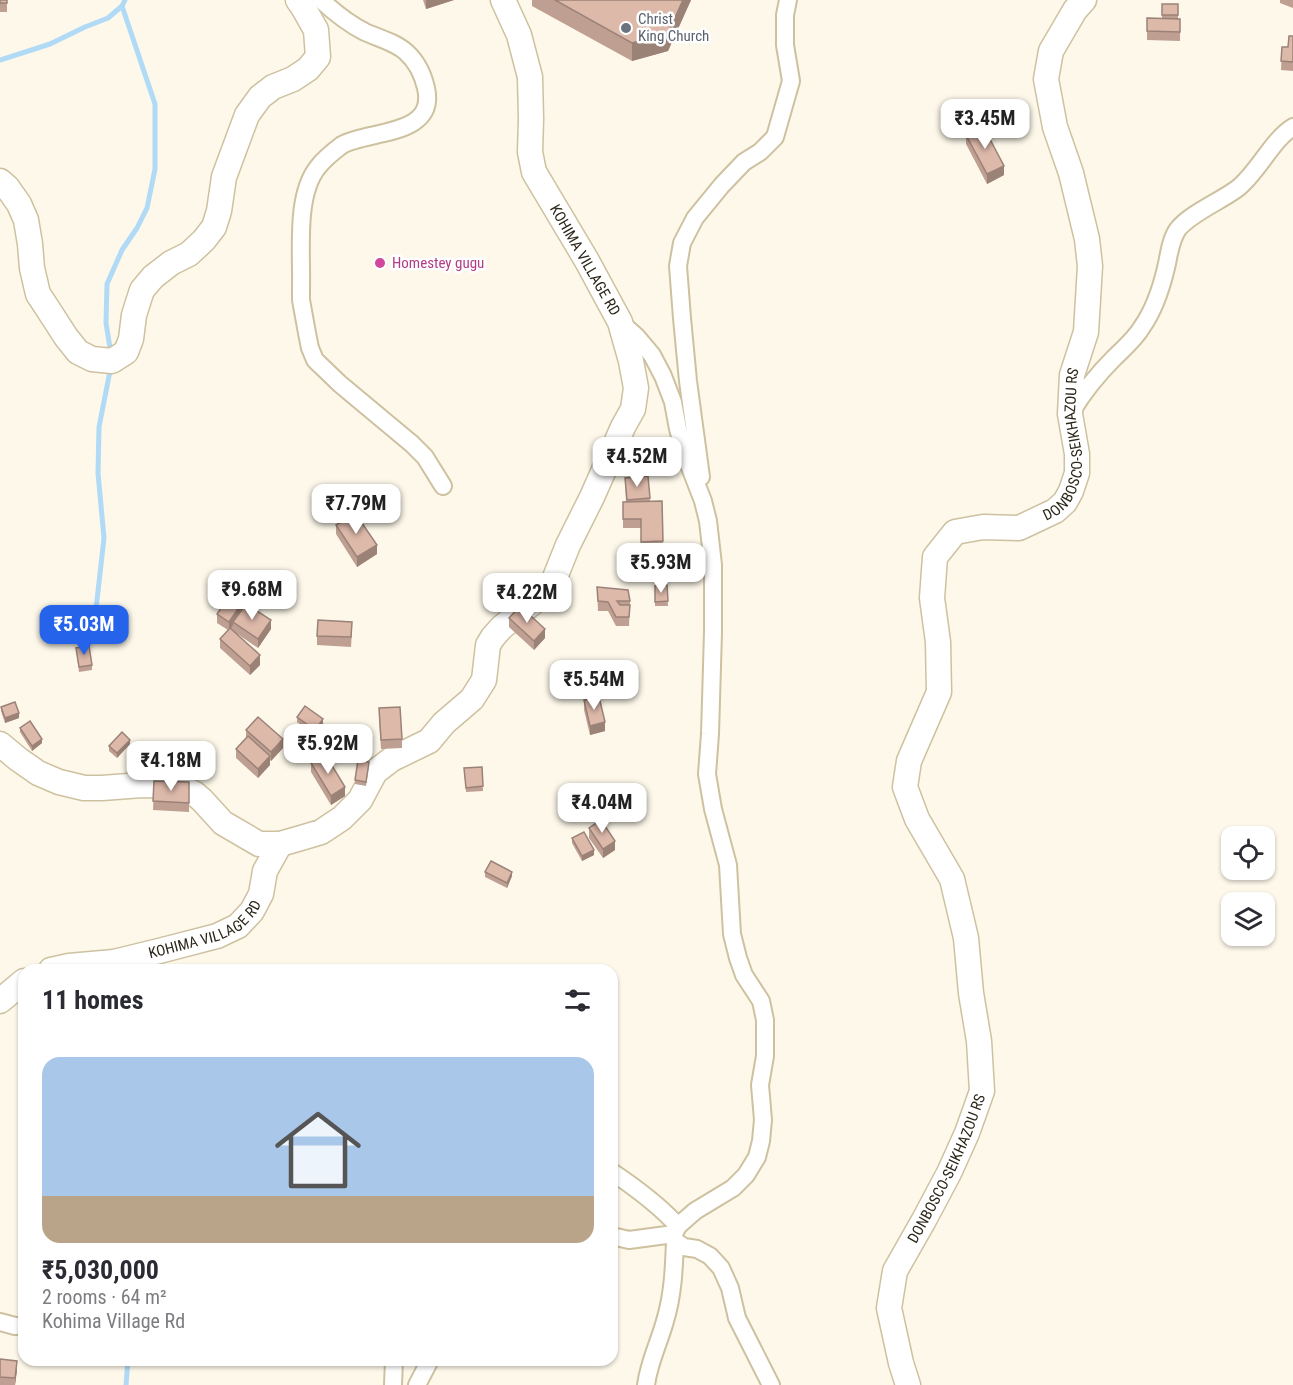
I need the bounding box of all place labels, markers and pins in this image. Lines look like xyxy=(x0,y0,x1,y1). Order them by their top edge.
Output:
place label: Christ King Church xyxy=(638,10,709,45)
marker: Christ King Church xyxy=(619,21,633,35)
pin: ₹3.45M xyxy=(936,99,1034,150)
place label: Homestey gugu xyxy=(392,254,484,272)
marker: Homestey gugu xyxy=(373,256,387,270)
pin: ₹4.52M xyxy=(588,437,686,488)
pin: ₹7.79M xyxy=(307,484,405,535)
pin: ₹5.93M xyxy=(612,543,710,594)
pin: ₹9.68M xyxy=(203,570,301,621)
pin: ₹4.22M xyxy=(478,573,576,624)
pin: ₹5.03M xyxy=(35,605,133,656)
pin: ₹5.54M xyxy=(545,660,643,711)
pin: ₹5.92M xyxy=(279,724,377,775)
pin: ₹4.18M xyxy=(122,741,220,792)
pin: ₹4.04M xyxy=(553,783,651,834)

